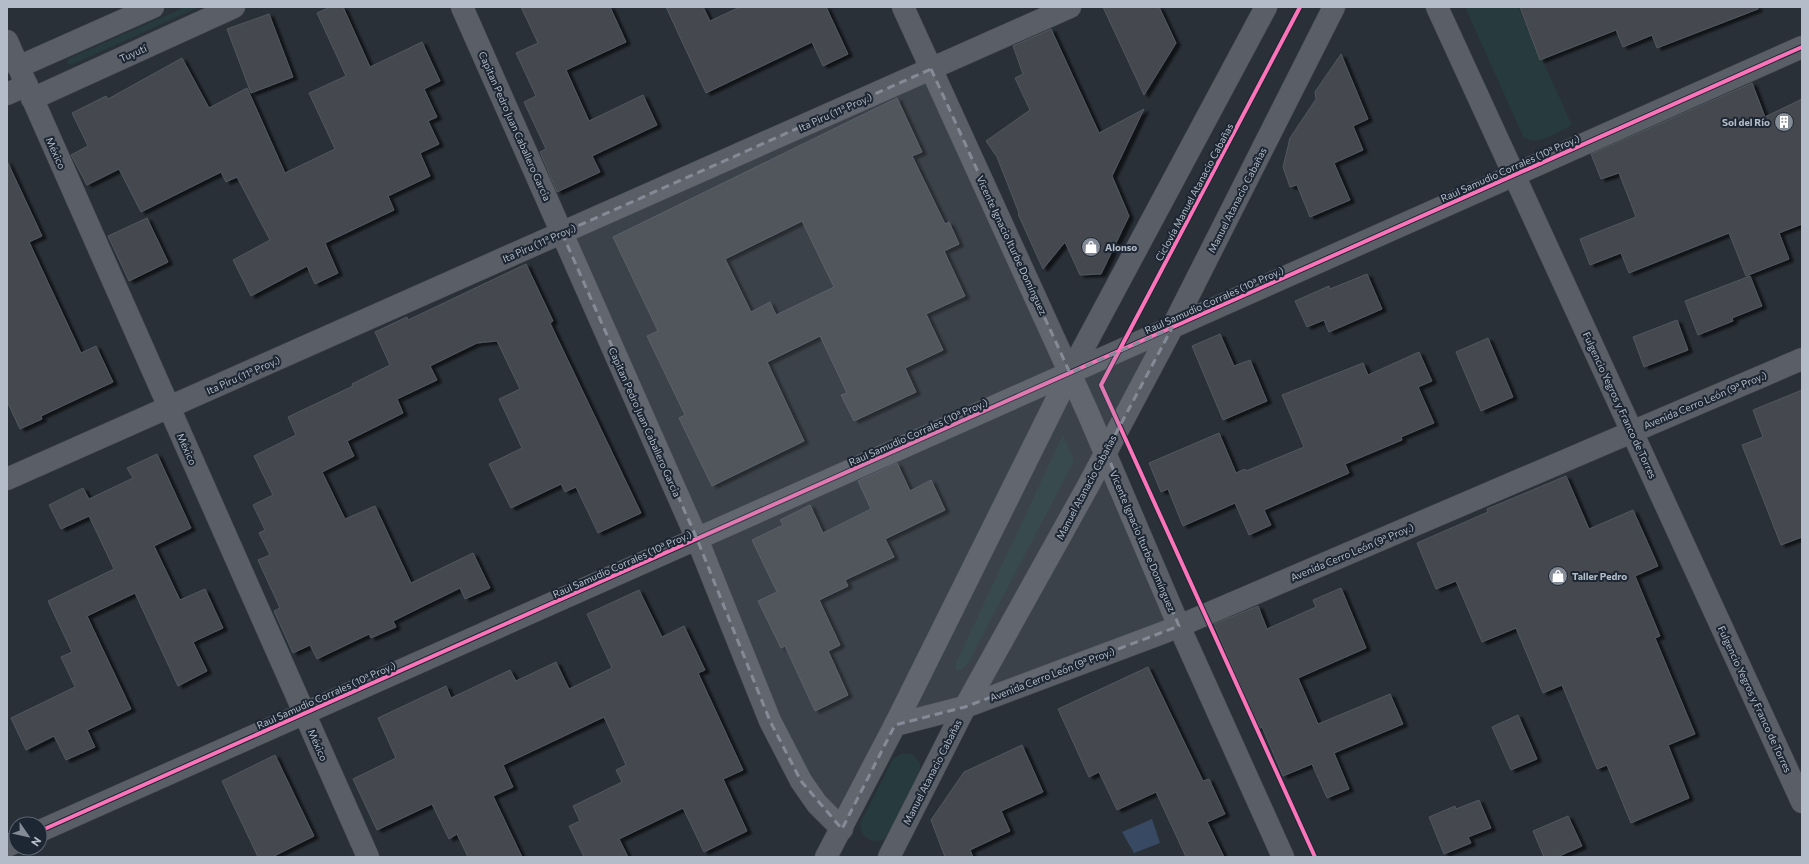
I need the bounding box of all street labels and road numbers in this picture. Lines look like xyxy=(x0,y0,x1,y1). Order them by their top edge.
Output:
street label: Tuyutí xyxy=(117,42,149,64)
street label: Capitan Pedro Juan Caballero Garcia xyxy=(477,49,553,203)
street label: Ita Piru (11ª Proy.) xyxy=(796,90,874,134)
street label: Ciclovía Manuel Atanacio Cabañas xyxy=(1152,121,1236,263)
street label: Raul Samudio Corrales (10ª Proy.) xyxy=(1439,132,1581,204)
street label: México xyxy=(44,135,68,171)
street label: Manuel Atanacio Cabañas xyxy=(1205,145,1269,255)
street label: Vicente Ignacio Iturbe Domínguez xyxy=(974,173,1050,317)
street label: Ita Piru (11ª Proy.) xyxy=(500,221,578,265)
street label: Raul Samudio Corrales (10ª Proy.) xyxy=(1143,264,1285,336)
street label: Fulgencio Yegros y Franco de Torres xyxy=(1581,330,1660,481)
street label: Capitan Pedro Juan Caballero Garcia xyxy=(607,345,683,499)
street label: Ita Piru (11ª Proy.) xyxy=(204,353,282,397)
street label: Avenida Cerro León (9ª Proy.) xyxy=(1642,369,1769,431)
street label: Raul Samudio Corrales (10ª Proy.) xyxy=(847,396,989,468)
street label: México xyxy=(175,431,199,467)
street label: Manuel Atanacio Cabañas xyxy=(1053,432,1119,541)
street label: Vicente Ignacio Iturbe Domínguez xyxy=(1108,469,1178,614)
street label: Avenida Cerro León (9ª Proy.) xyxy=(1289,521,1416,583)
street label: Raul Samudio Corrales (10ª Proy.) xyxy=(551,528,693,600)
street label: Fulgencio Yegros y Franco de Torres xyxy=(1716,624,1795,775)
street label: Avenida Cerro León (9ª Proy.) xyxy=(988,645,1116,703)
street label: Raul Samudio Corrales (10ª Proy.) xyxy=(255,659,397,731)
street label: Manuel Atanacio Cabañas xyxy=(900,717,964,827)
street label: México xyxy=(306,727,330,763)

